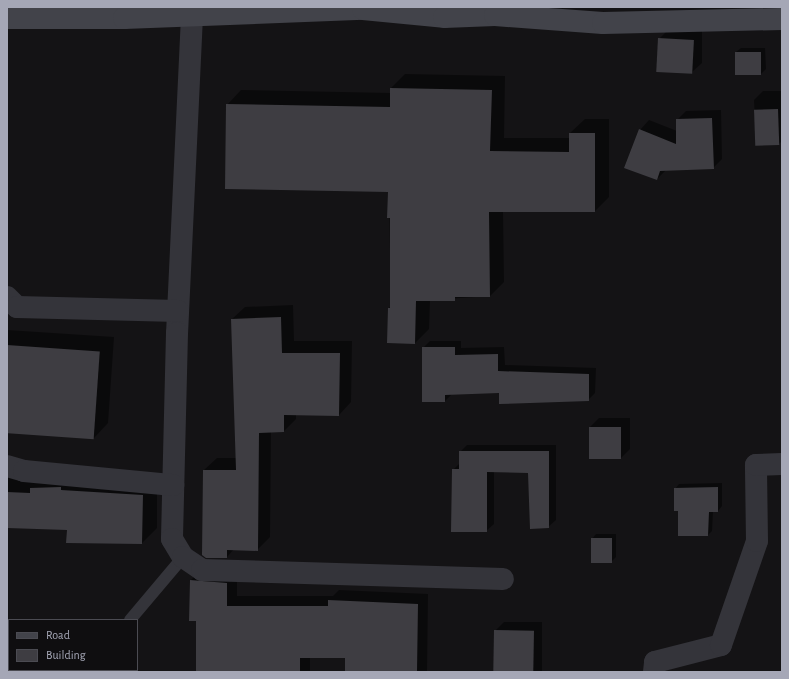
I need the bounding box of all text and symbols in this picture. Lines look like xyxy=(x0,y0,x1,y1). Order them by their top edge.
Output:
legend xyxy=(8,619,138,671)
text: Road xyxy=(46,629,70,641)
text: Building xyxy=(46,649,86,661)

